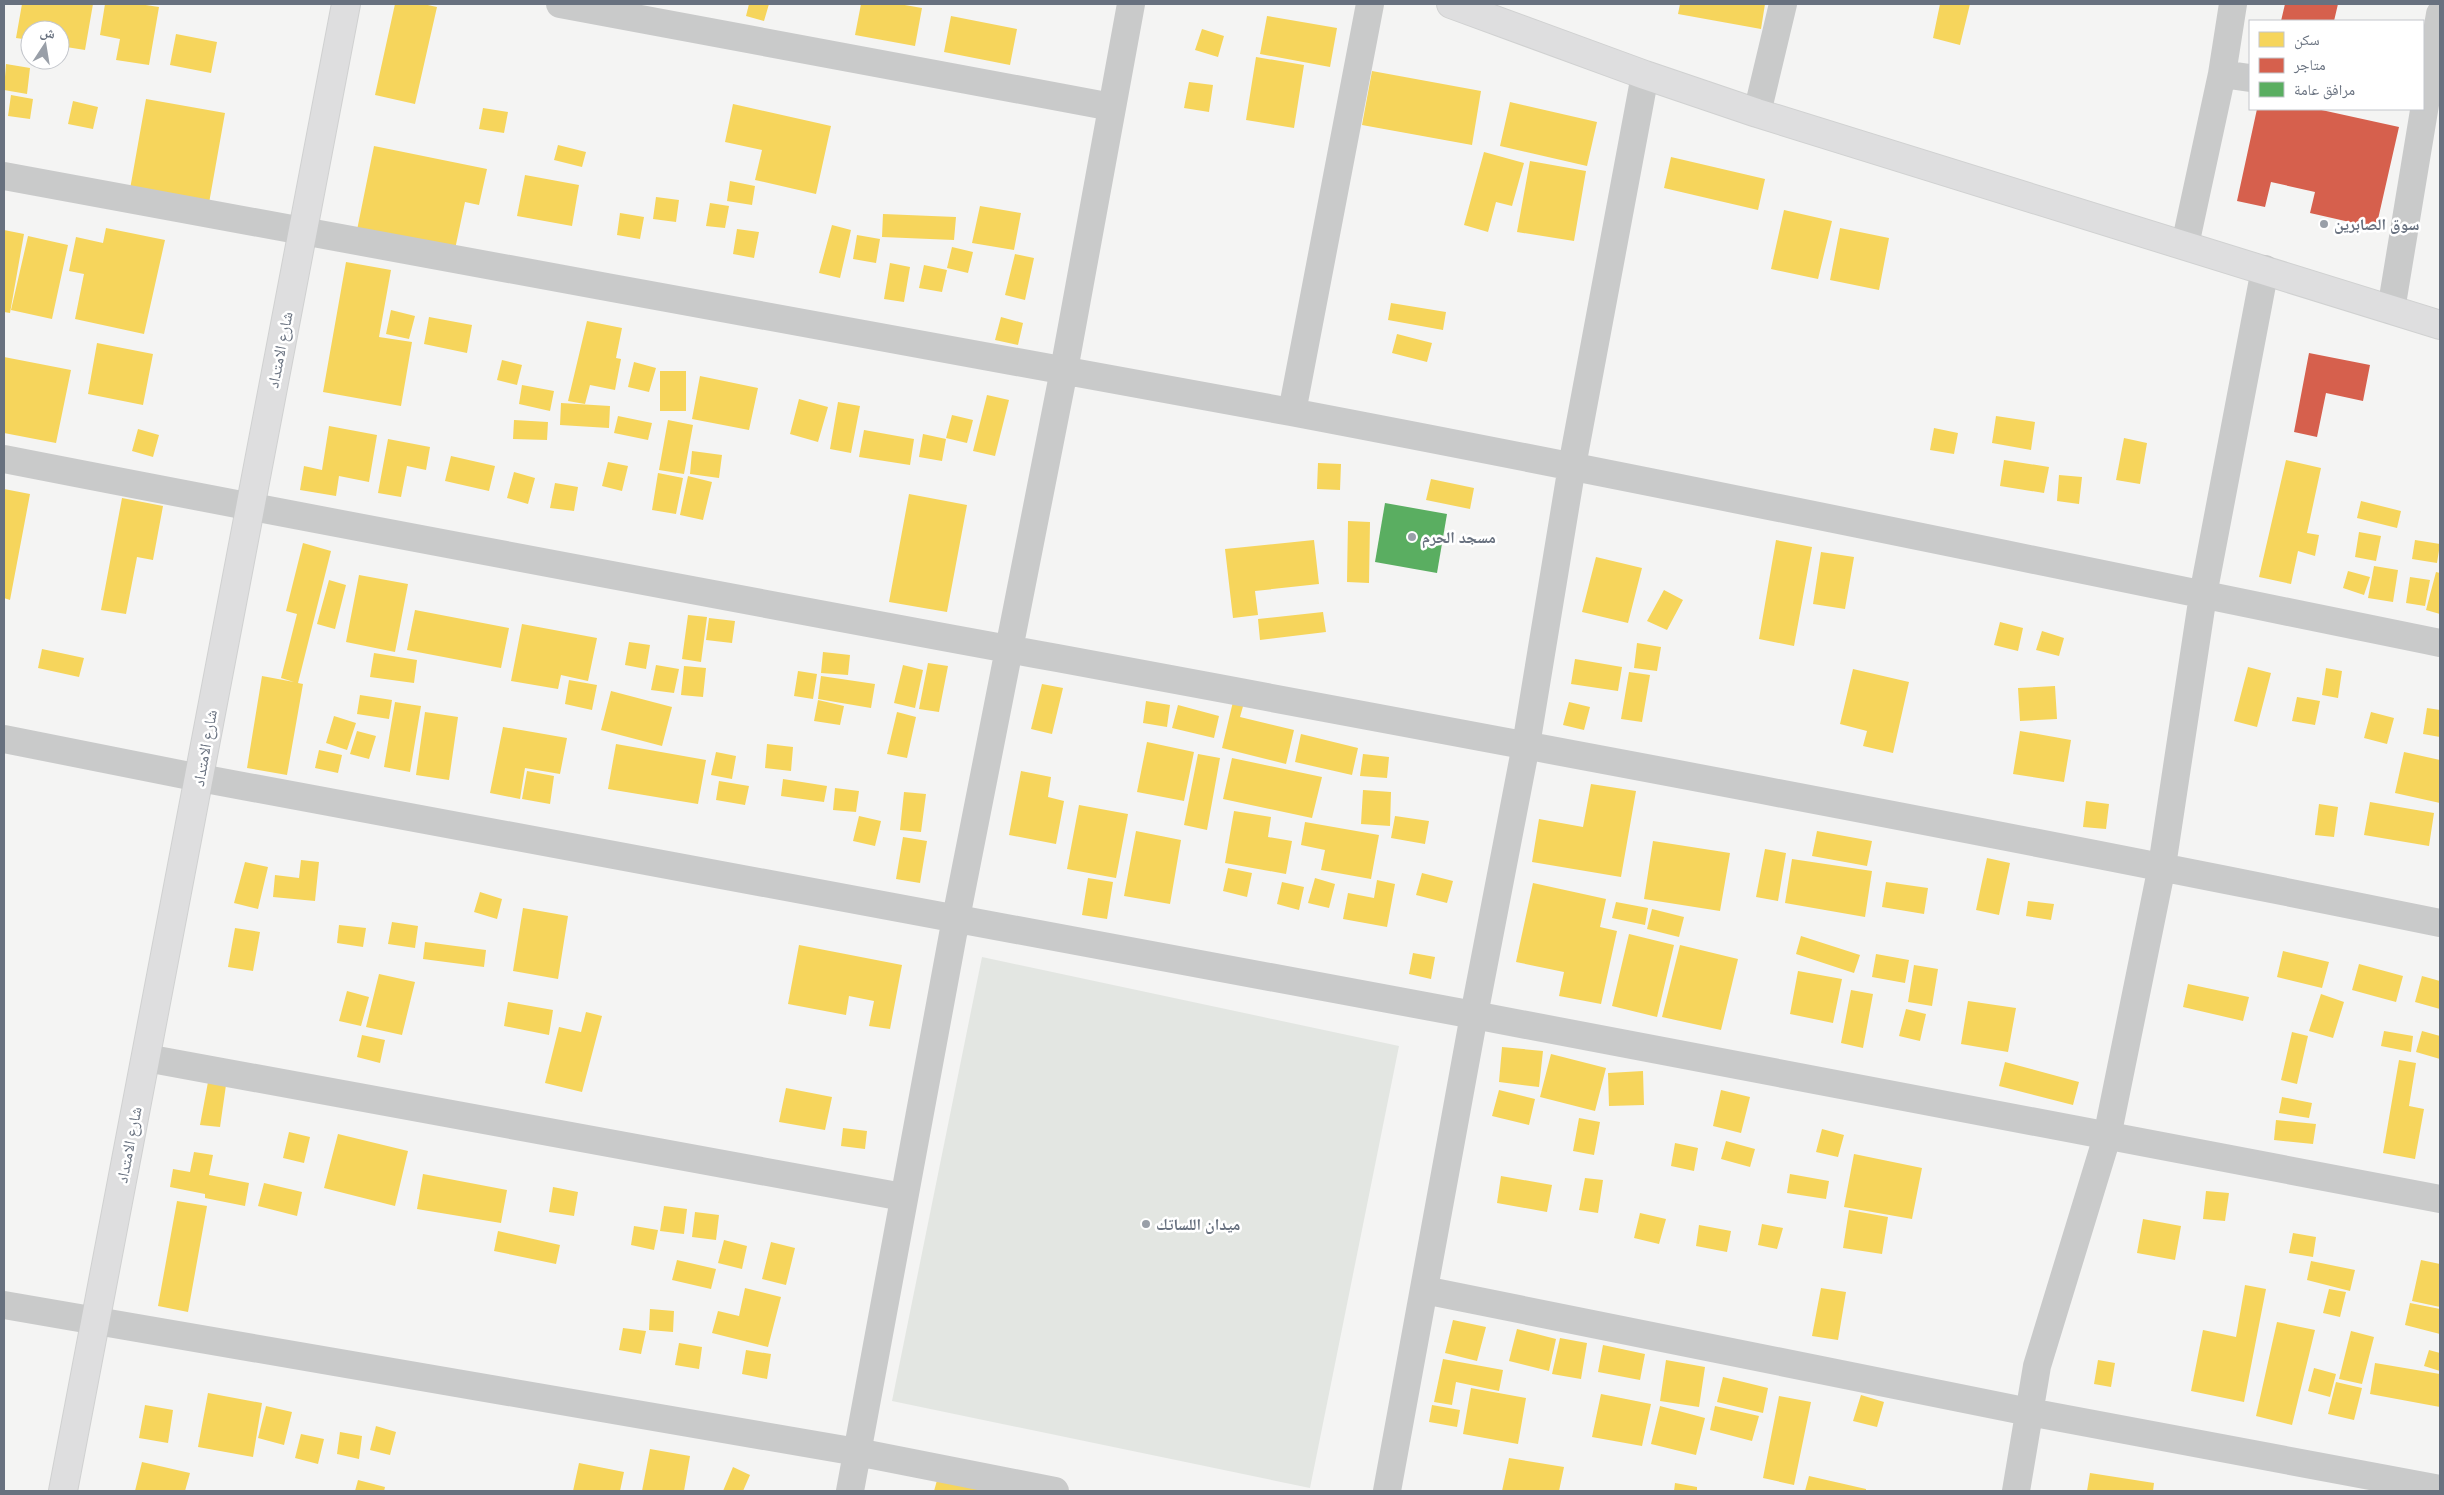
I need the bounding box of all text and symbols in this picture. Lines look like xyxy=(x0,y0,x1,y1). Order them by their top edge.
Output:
north arrow xyxy=(20,20,70,70)
legend xyxy=(2249,20,2424,110)
text: ش xyxy=(39,23,57,43)
text: سكن xyxy=(2294,31,2320,50)
text: متاجر xyxy=(2293,56,2326,74)
text: مرافق عامة xyxy=(2294,81,2355,100)
place label: سوق الصابرين xyxy=(2334,215,2419,234)
marker: سوق الصابرين xyxy=(2318,218,2330,230)
street label: شارع الامتداد xyxy=(263,310,298,390)
place label: مسجد الحرم xyxy=(1422,528,1496,549)
marker: مسجد الحرم xyxy=(1406,531,1418,543)
street label: شارع الامتداد xyxy=(189,708,222,788)
street label: شارع الامتداد xyxy=(112,1105,147,1185)
place label: ميدان اللساتك xyxy=(1156,1215,1240,1234)
marker: ميدان اللساتك xyxy=(1140,1218,1152,1230)

